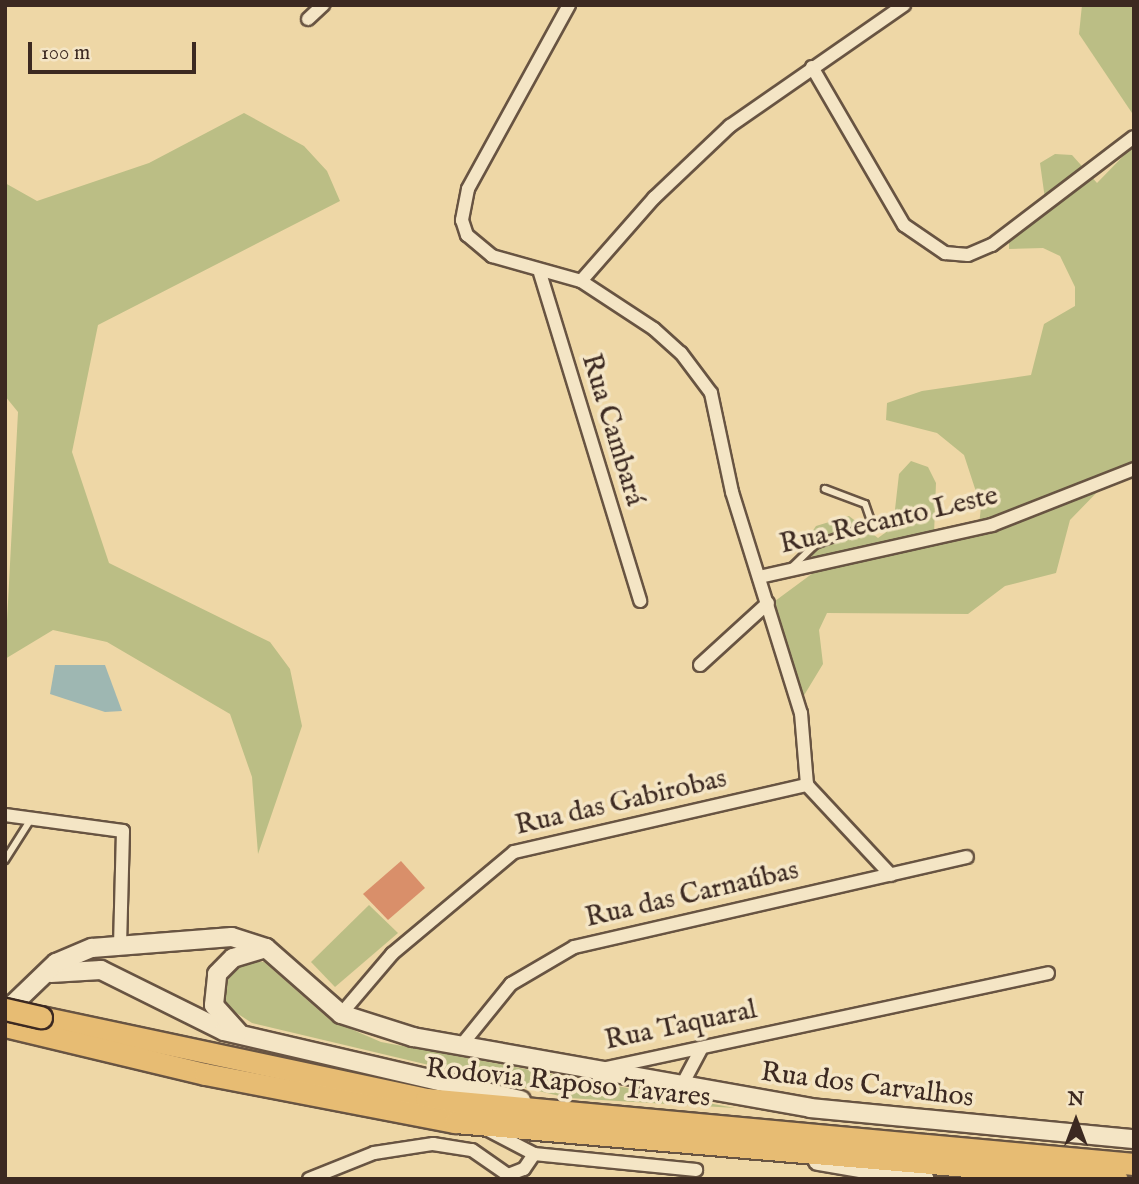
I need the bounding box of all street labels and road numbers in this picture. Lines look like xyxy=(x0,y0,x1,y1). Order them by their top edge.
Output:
street label: Rua Cambará xyxy=(573,350,651,510)
street label: Rua Recanto Leste xyxy=(777,480,1001,562)
street label: Rua das Gabirobas xyxy=(512,762,730,844)
street label: Rua das Carnaúbas xyxy=(582,854,802,936)
street label: Rua Taquaral xyxy=(602,993,760,1059)
street label: Rodovia Raposo Tavares xyxy=(424,1052,712,1116)
street label: Rua dos Carvalhos xyxy=(759,1056,975,1116)

